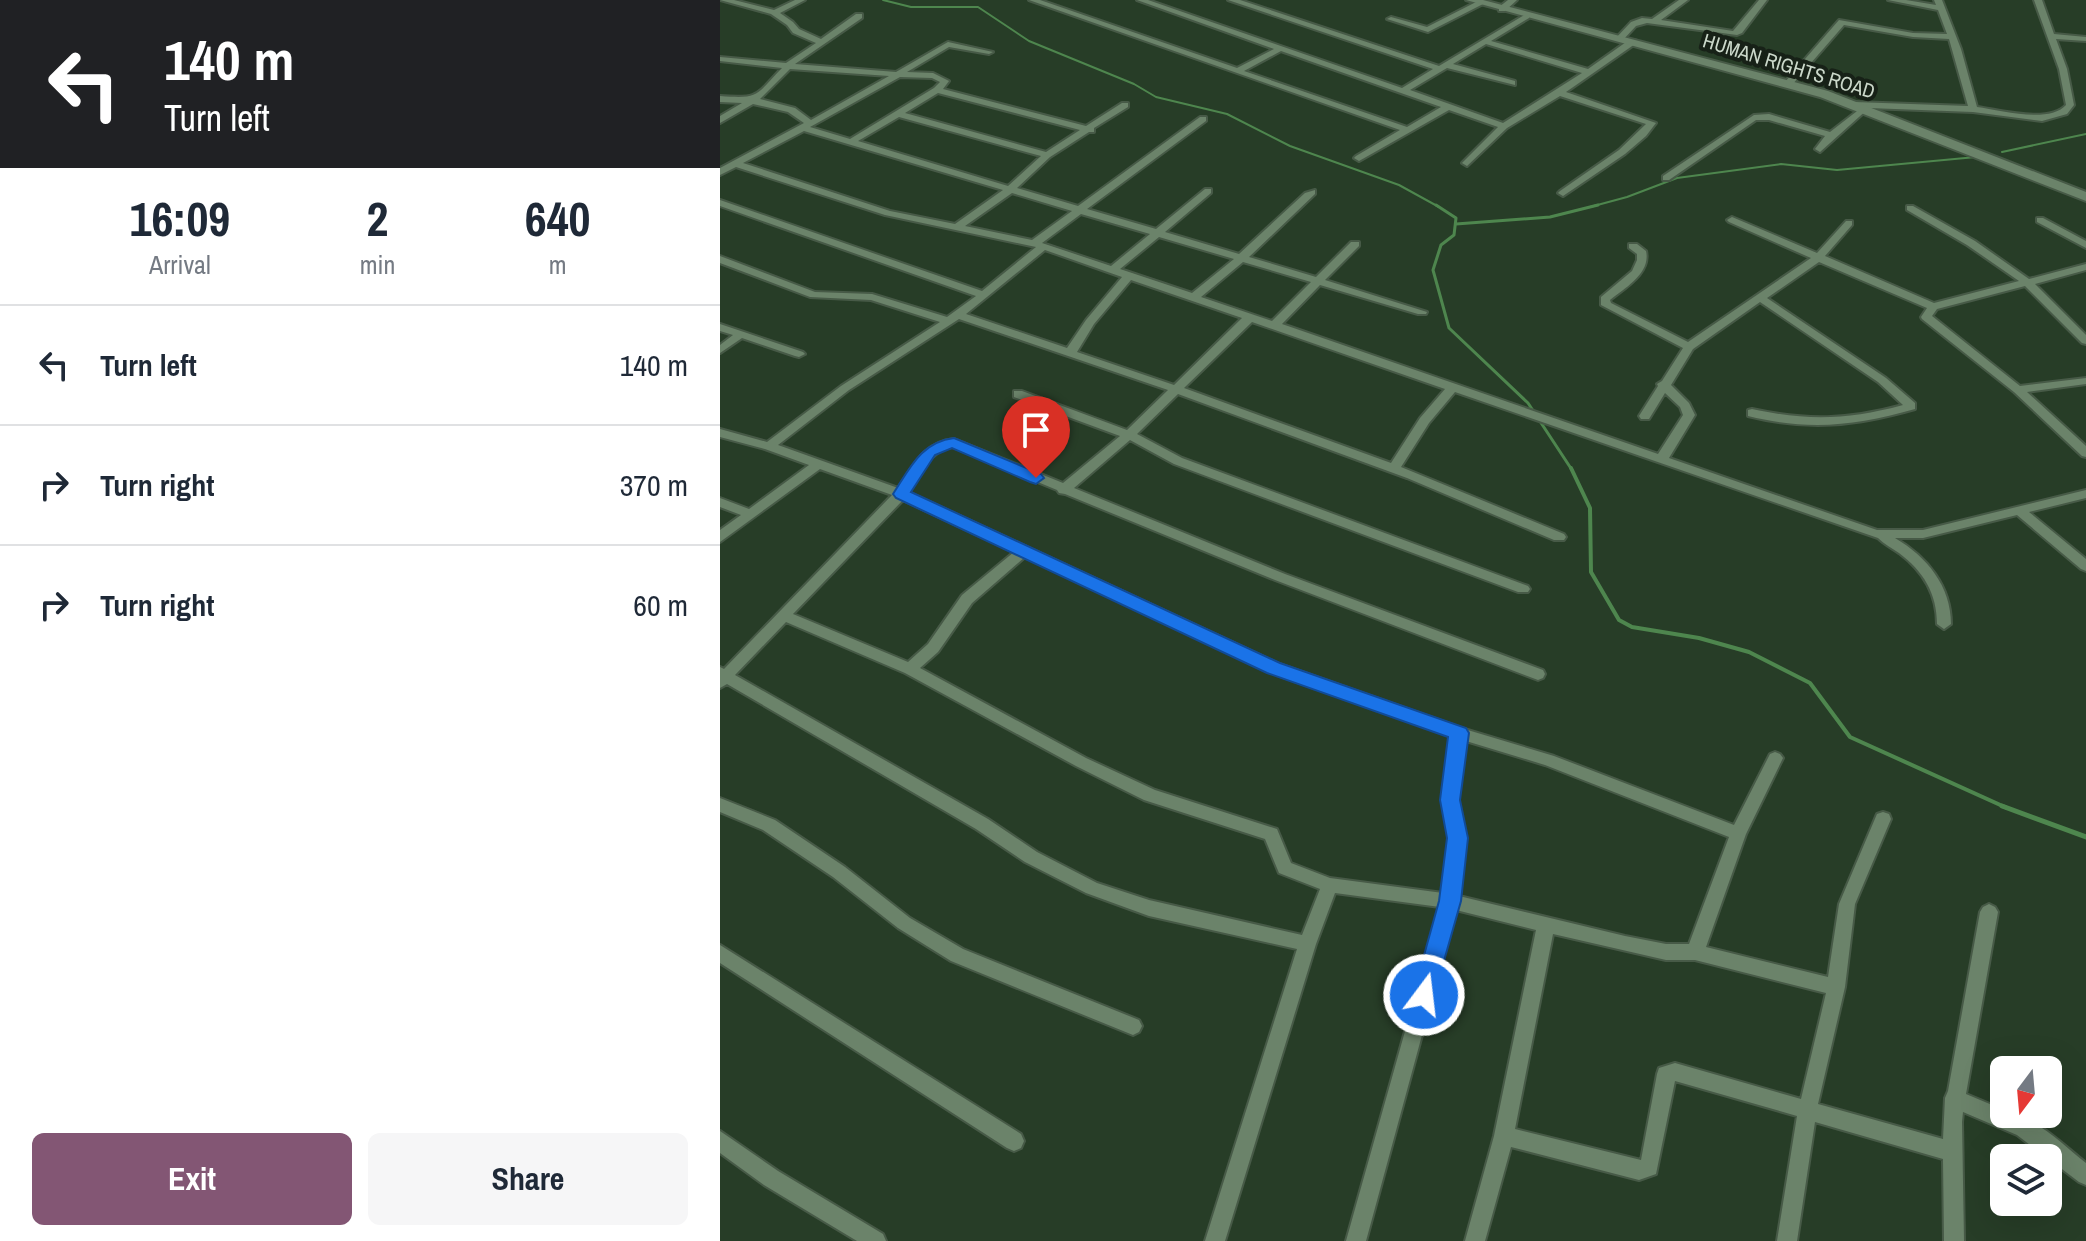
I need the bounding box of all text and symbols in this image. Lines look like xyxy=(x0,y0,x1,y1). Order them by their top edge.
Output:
text: 140 m xyxy=(164,22,294,97)
street label: HUMAN RIGHTS ROAD xyxy=(1700,27,1878,105)
icon: left xyxy=(32,32,136,136)
text: Turn left xyxy=(164,94,270,142)
text: 16:09 xyxy=(130,186,230,251)
text: 2 xyxy=(367,186,388,251)
text: 640 xyxy=(525,186,590,251)
text: Arrival xyxy=(149,247,211,282)
text: min xyxy=(360,247,395,282)
text: m xyxy=(549,247,567,282)
icon: left xyxy=(32,343,76,387)
text: Turn left xyxy=(100,345,197,385)
text: 140 m xyxy=(620,345,688,385)
pin xyxy=(1002,396,1070,478)
icon: arrive xyxy=(1014,408,1058,452)
icon: right xyxy=(32,463,76,507)
text: Turn right xyxy=(100,465,214,505)
text: 370 m xyxy=(620,465,688,505)
icon: right xyxy=(32,583,76,627)
text: Turn right xyxy=(100,585,214,625)
text: 60 m xyxy=(633,585,688,625)
position arrow xyxy=(1382,953,1466,1037)
north arrow xyxy=(1990,1056,2062,1128)
map controls xyxy=(1990,1056,2062,1216)
button: Exit xyxy=(32,1133,352,1225)
button: Share xyxy=(368,1133,688,1225)
button: layers xyxy=(1990,1144,2062,1216)

